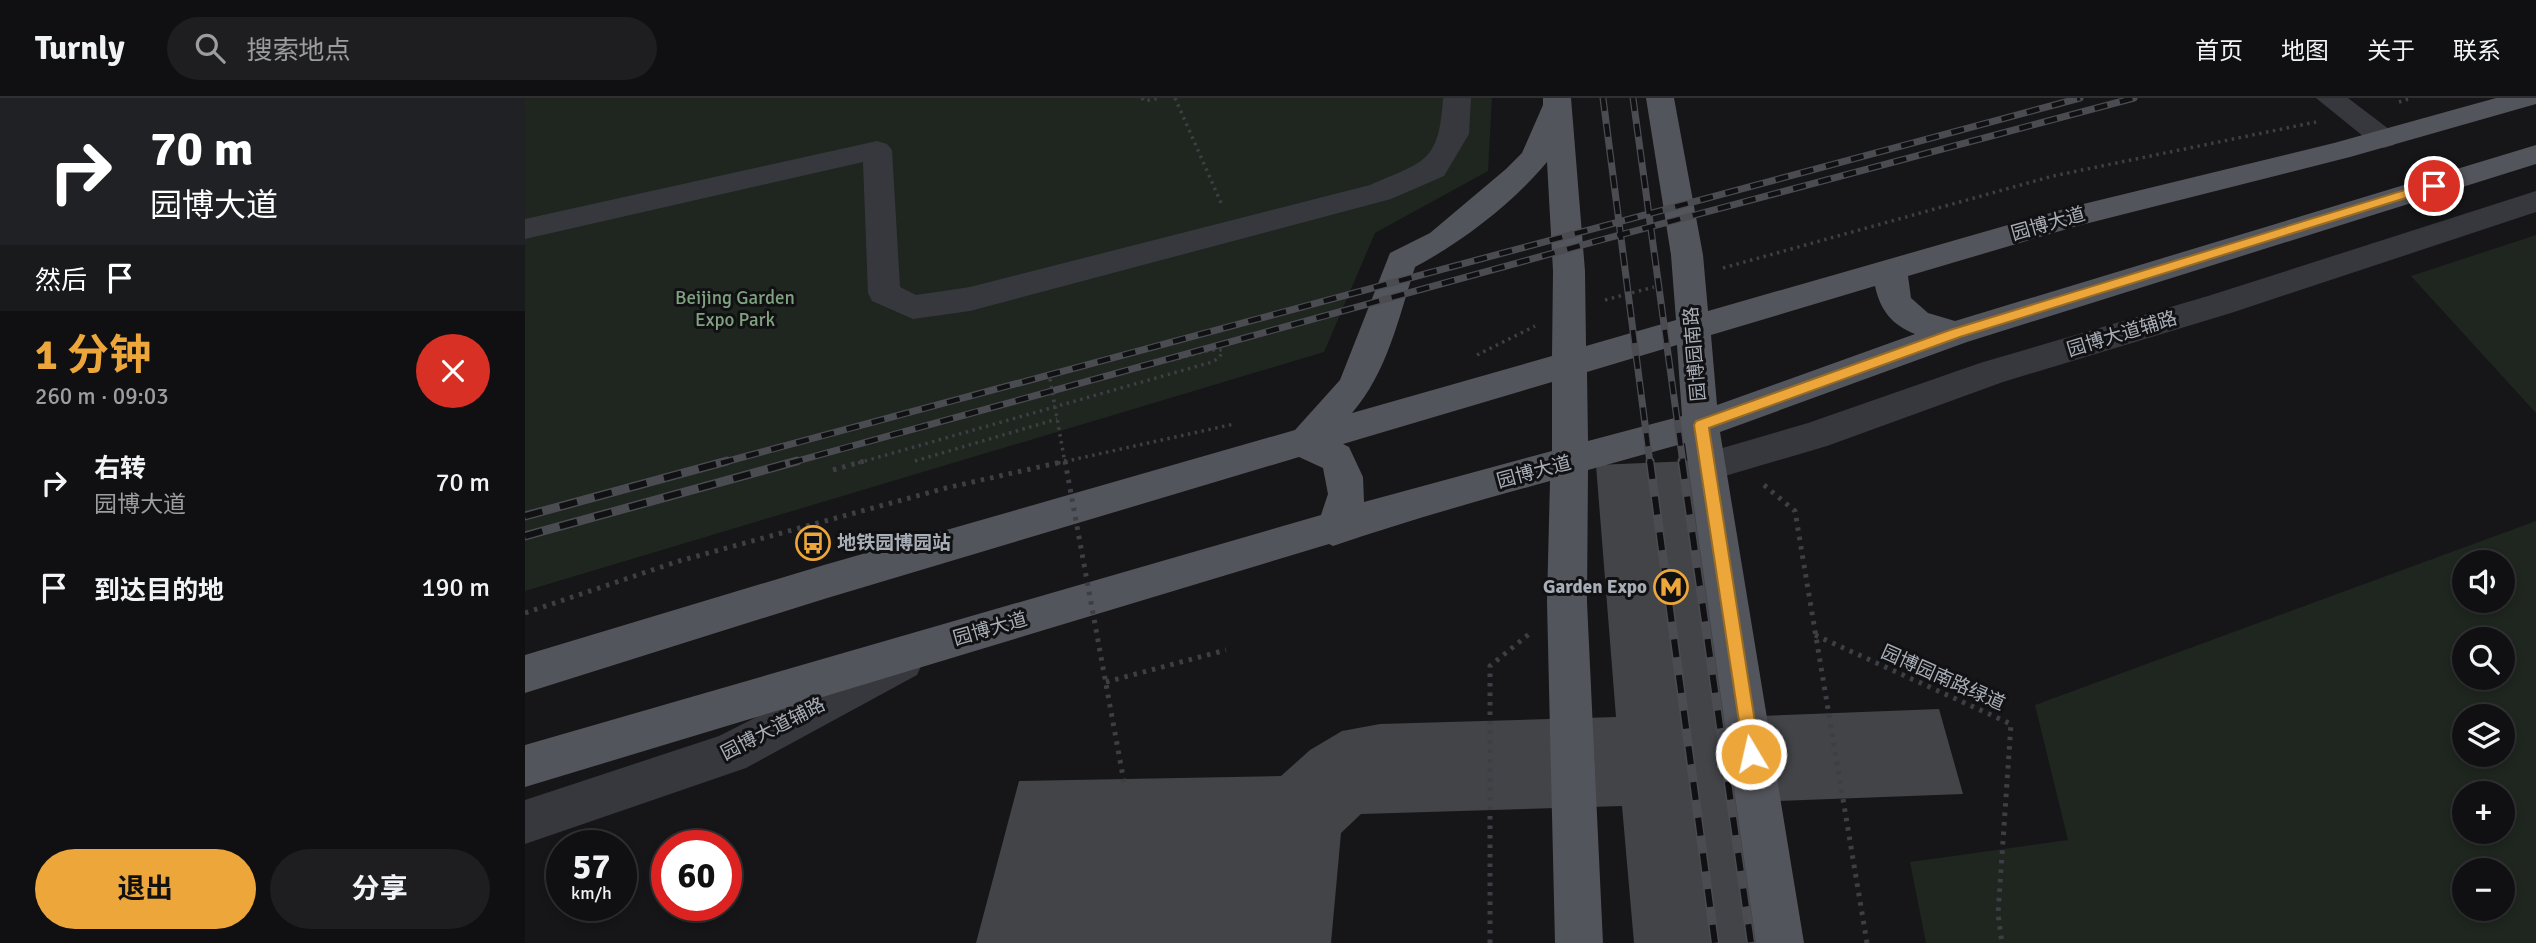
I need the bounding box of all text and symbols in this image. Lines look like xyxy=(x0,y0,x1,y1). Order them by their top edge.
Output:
search box xyxy=(167,17,657,80)
text: Turnly xyxy=(35,28,125,69)
icon: search xyxy=(191,29,229,67)
text: 搜索地点 xyxy=(247,35,351,67)
text: 首页 xyxy=(2195,36,2243,66)
text: 地图 xyxy=(2281,36,2329,66)
text: 关于 xyxy=(2367,36,2415,66)
text: 联系 xyxy=(2453,36,2501,66)
text: 70 m xyxy=(150,119,253,179)
icon: right xyxy=(35,126,126,217)
pin xyxy=(2404,156,2464,216)
icon: arrive xyxy=(2415,167,2453,205)
text: 园博大道 xyxy=(150,186,278,225)
street label: 园博大道 xyxy=(2008,202,2088,246)
icon: arrive xyxy=(101,259,139,297)
text: 然后 xyxy=(35,265,87,297)
park label: Beijing Garden Expo Park xyxy=(675,286,795,332)
street label: 园博园南路 xyxy=(1679,306,1711,402)
street label: 园博大道辅路 xyxy=(2064,306,2180,362)
text: 1 分钟 xyxy=(35,330,151,381)
button: close xyxy=(416,334,490,408)
text: 260 m · 09:03 xyxy=(35,382,169,411)
street label: 园博大道 xyxy=(1494,451,1574,493)
text: 右转 xyxy=(94,453,146,485)
icon: right xyxy=(35,464,73,502)
text: 70 m xyxy=(435,467,490,499)
text: 园博大道 xyxy=(94,490,186,519)
bus stop icon: 地铁园博园站 xyxy=(794,524,832,562)
place label: 地铁园博园站 xyxy=(837,531,951,555)
map controls xyxy=(2452,550,2515,921)
button: sound xyxy=(2452,550,2515,613)
metro station icon: Garden Expo xyxy=(1652,568,1690,606)
icon: arrive xyxy=(35,569,73,607)
text: 190 m xyxy=(421,572,490,604)
text: 到达目的地 xyxy=(94,575,224,607)
place label: Garden Expo xyxy=(1543,575,1647,599)
street label: 园博大道 xyxy=(950,607,1030,651)
button: search xyxy=(2452,627,2515,690)
street label: 园博园南路绿道 xyxy=(1877,640,2009,716)
street label: 园博大道辅路 xyxy=(717,692,829,766)
button: layers xyxy=(2452,704,2515,767)
position arrow xyxy=(1714,717,1788,791)
button: + xyxy=(2452,781,2515,844)
speed limit sign: 60 xyxy=(651,830,742,921)
text: 57 xyxy=(573,845,610,888)
button: 退出 xyxy=(35,849,256,929)
button: 分享 xyxy=(270,849,490,929)
button: − xyxy=(2452,858,2515,921)
text: km/h xyxy=(571,882,612,904)

